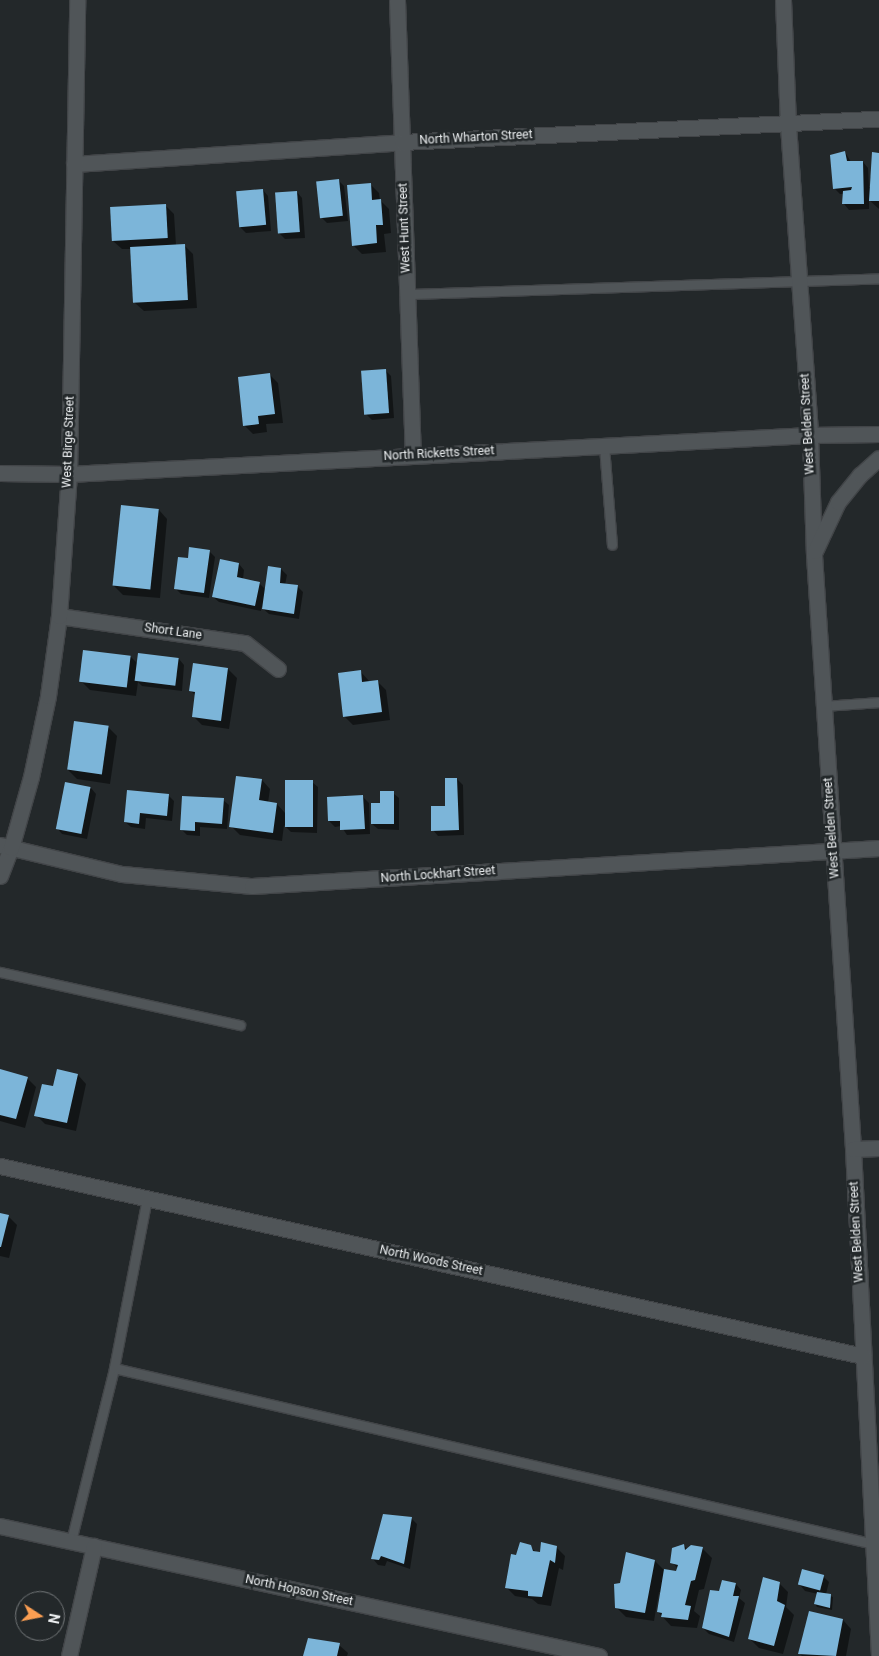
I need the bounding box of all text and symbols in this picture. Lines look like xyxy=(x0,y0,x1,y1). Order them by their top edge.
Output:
street label: North Wharton Street xyxy=(419,128,533,148)
street label: West Hunt Street xyxy=(396,183,414,273)
street label: West Belden Street xyxy=(798,373,818,475)
street label: West Birge Street xyxy=(60,396,78,488)
street label: North Ricketts Street xyxy=(383,444,495,464)
street label: Short Lane xyxy=(143,621,203,643)
street label: West Belden Street xyxy=(821,777,843,879)
street label: North Lockhart Street xyxy=(380,864,496,886)
street label: West Belden Street xyxy=(847,1181,867,1283)
street label: North Woods Street xyxy=(378,1243,484,1279)
street label: North Hopson Street xyxy=(244,1573,354,1609)
north arrow xyxy=(15,1591,65,1641)
text: N xyxy=(45,1612,63,1625)

